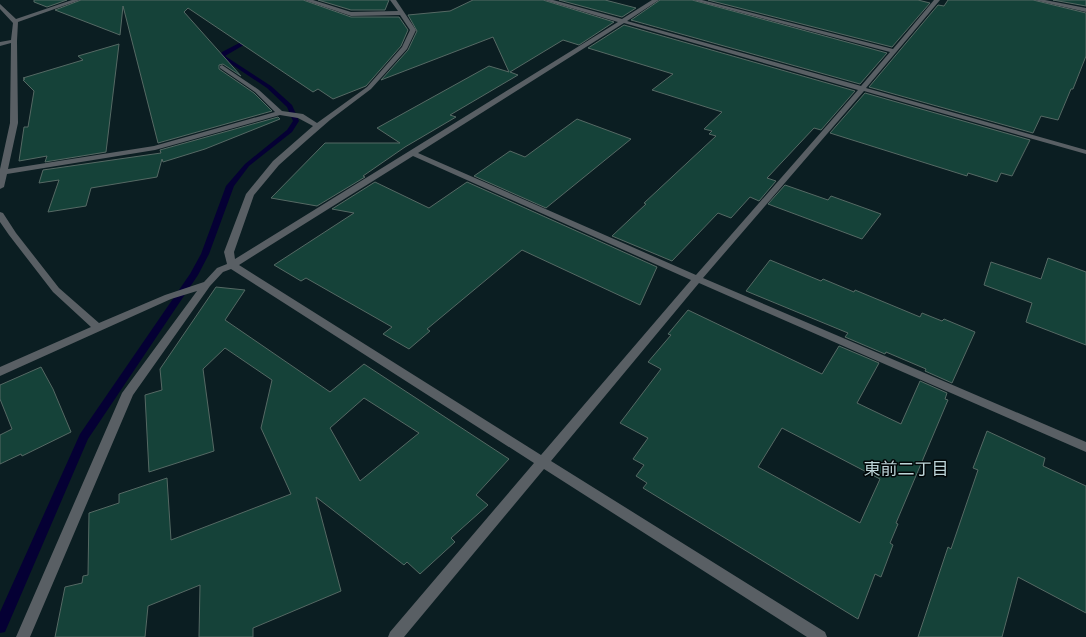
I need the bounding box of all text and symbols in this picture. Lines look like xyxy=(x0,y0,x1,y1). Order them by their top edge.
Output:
district label: 東前二丁目 xyxy=(864,460,949,479)

